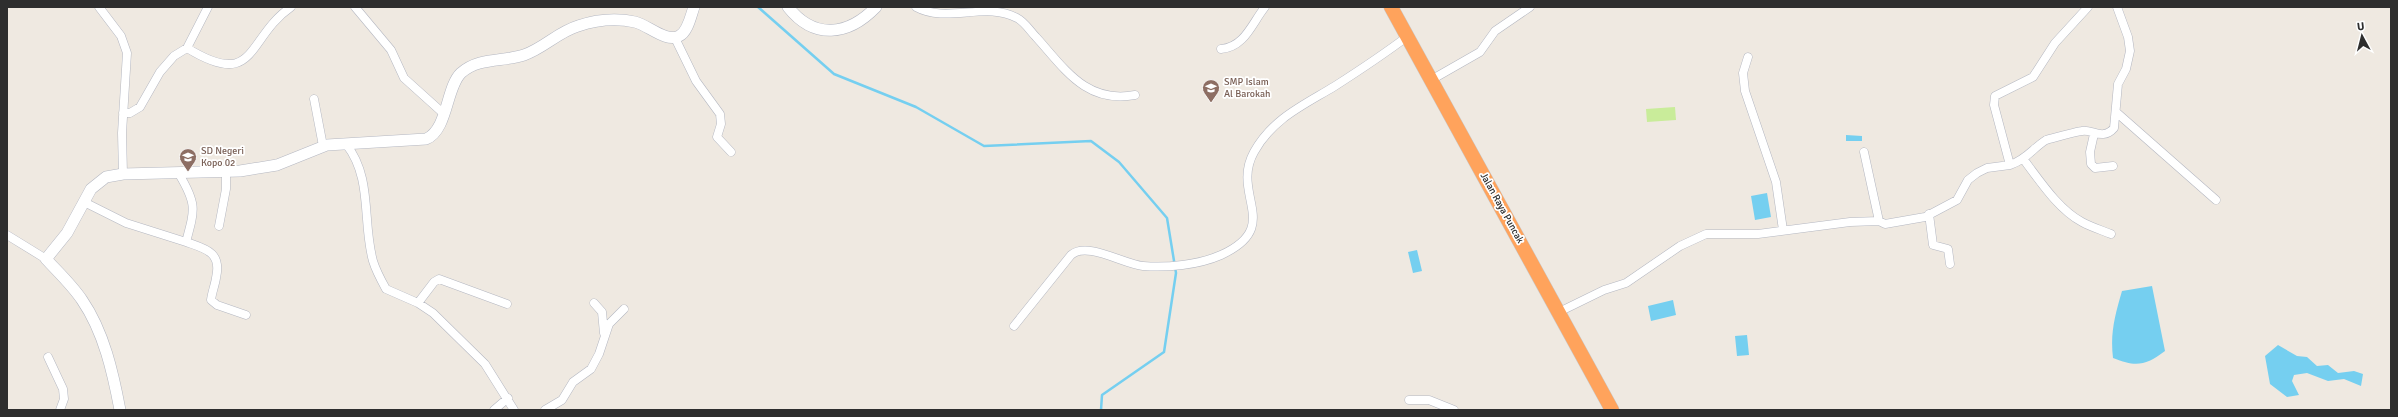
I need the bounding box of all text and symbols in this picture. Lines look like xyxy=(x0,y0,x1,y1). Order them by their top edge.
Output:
north arrow xyxy=(2342,16,2382,56)
text: U xyxy=(2356,20,2365,33)
place label: SMP Islam Al Barokah xyxy=(1224,76,1271,100)
school or university icon: SMP Islam Al Barokah xyxy=(1201,78,1221,103)
place label: SD Negeri Kopo 02 xyxy=(201,145,244,169)
school or university icon: SD Negeri Kopo 02 xyxy=(178,147,198,172)
street label: Jalan Raya Puncak xyxy=(1478,171,1526,245)

